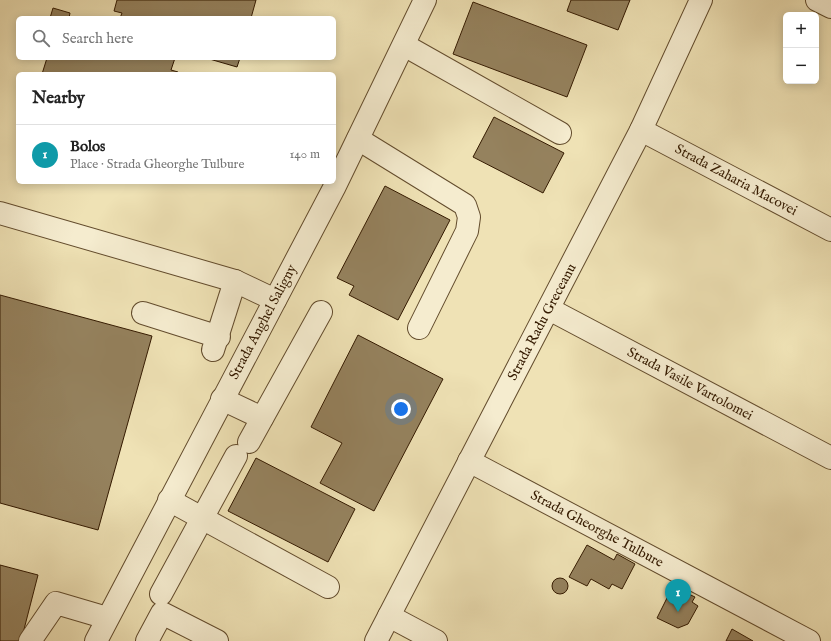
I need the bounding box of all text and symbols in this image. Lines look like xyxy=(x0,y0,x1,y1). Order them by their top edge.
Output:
map controls xyxy=(783,12,819,84)
button: + xyxy=(783,12,819,48)
search box xyxy=(16,16,336,60)
icon: search xyxy=(30,27,52,49)
text: Search here xyxy=(62,29,133,48)
button: − xyxy=(783,48,819,84)
text: Nearby xyxy=(32,88,85,109)
text: Bolos xyxy=(70,137,105,156)
street label: Strada Zaharia Macovei xyxy=(672,140,801,220)
text: 1 xyxy=(43,146,47,163)
text: 140 m xyxy=(290,146,320,163)
text: Place · Strada Gheorghe Tulbure xyxy=(70,156,244,173)
street label: Strada Radu Greceanu xyxy=(504,260,580,384)
street label: Strada Anghel Saligny xyxy=(225,261,301,383)
street label: Strada Vasile Vartolomei xyxy=(624,343,756,425)
your location xyxy=(391,399,411,419)
street label: Strada Gheorghe Tulbure xyxy=(527,486,667,572)
pin: 1 xyxy=(665,579,691,612)

